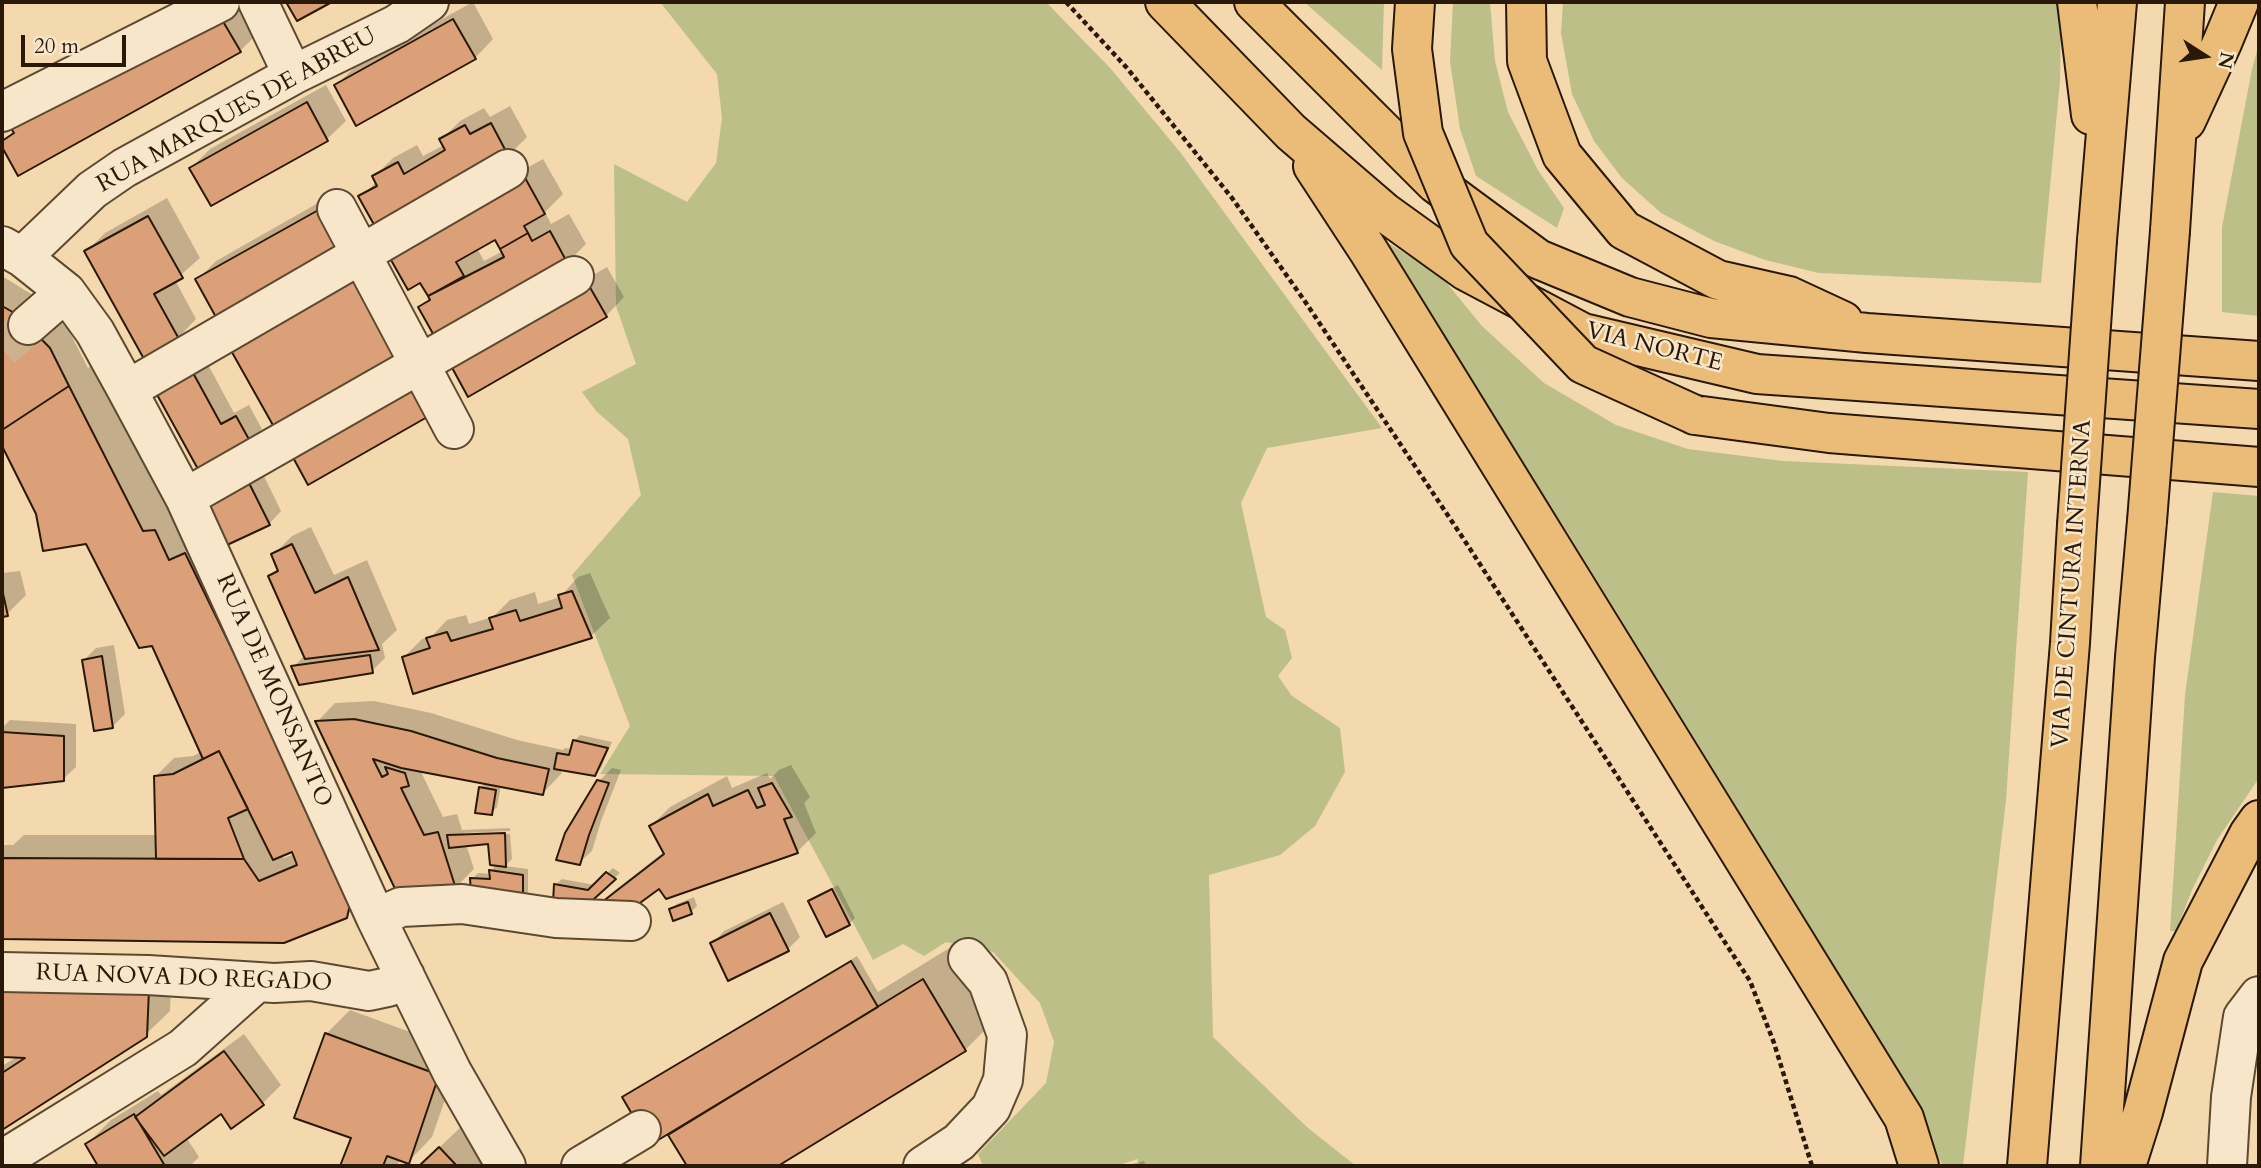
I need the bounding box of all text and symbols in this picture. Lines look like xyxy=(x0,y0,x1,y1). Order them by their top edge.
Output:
scale bar xyxy=(24,21,130,65)
north arrow xyxy=(2170,21,2240,91)
street label: RUA MARQUES DE ABREU xyxy=(92,22,382,200)
text: 20 m xyxy=(34,32,79,61)
text: N xyxy=(2211,50,2240,71)
street label: VIA NORTE xyxy=(1583,317,1725,379)
street label: VIA DE CINTURA INTERNA xyxy=(2047,419,2099,749)
street label: RUA DE MONSANTO xyxy=(209,570,337,812)
street label: RUA NOVA DO REGADO xyxy=(35,959,333,999)

